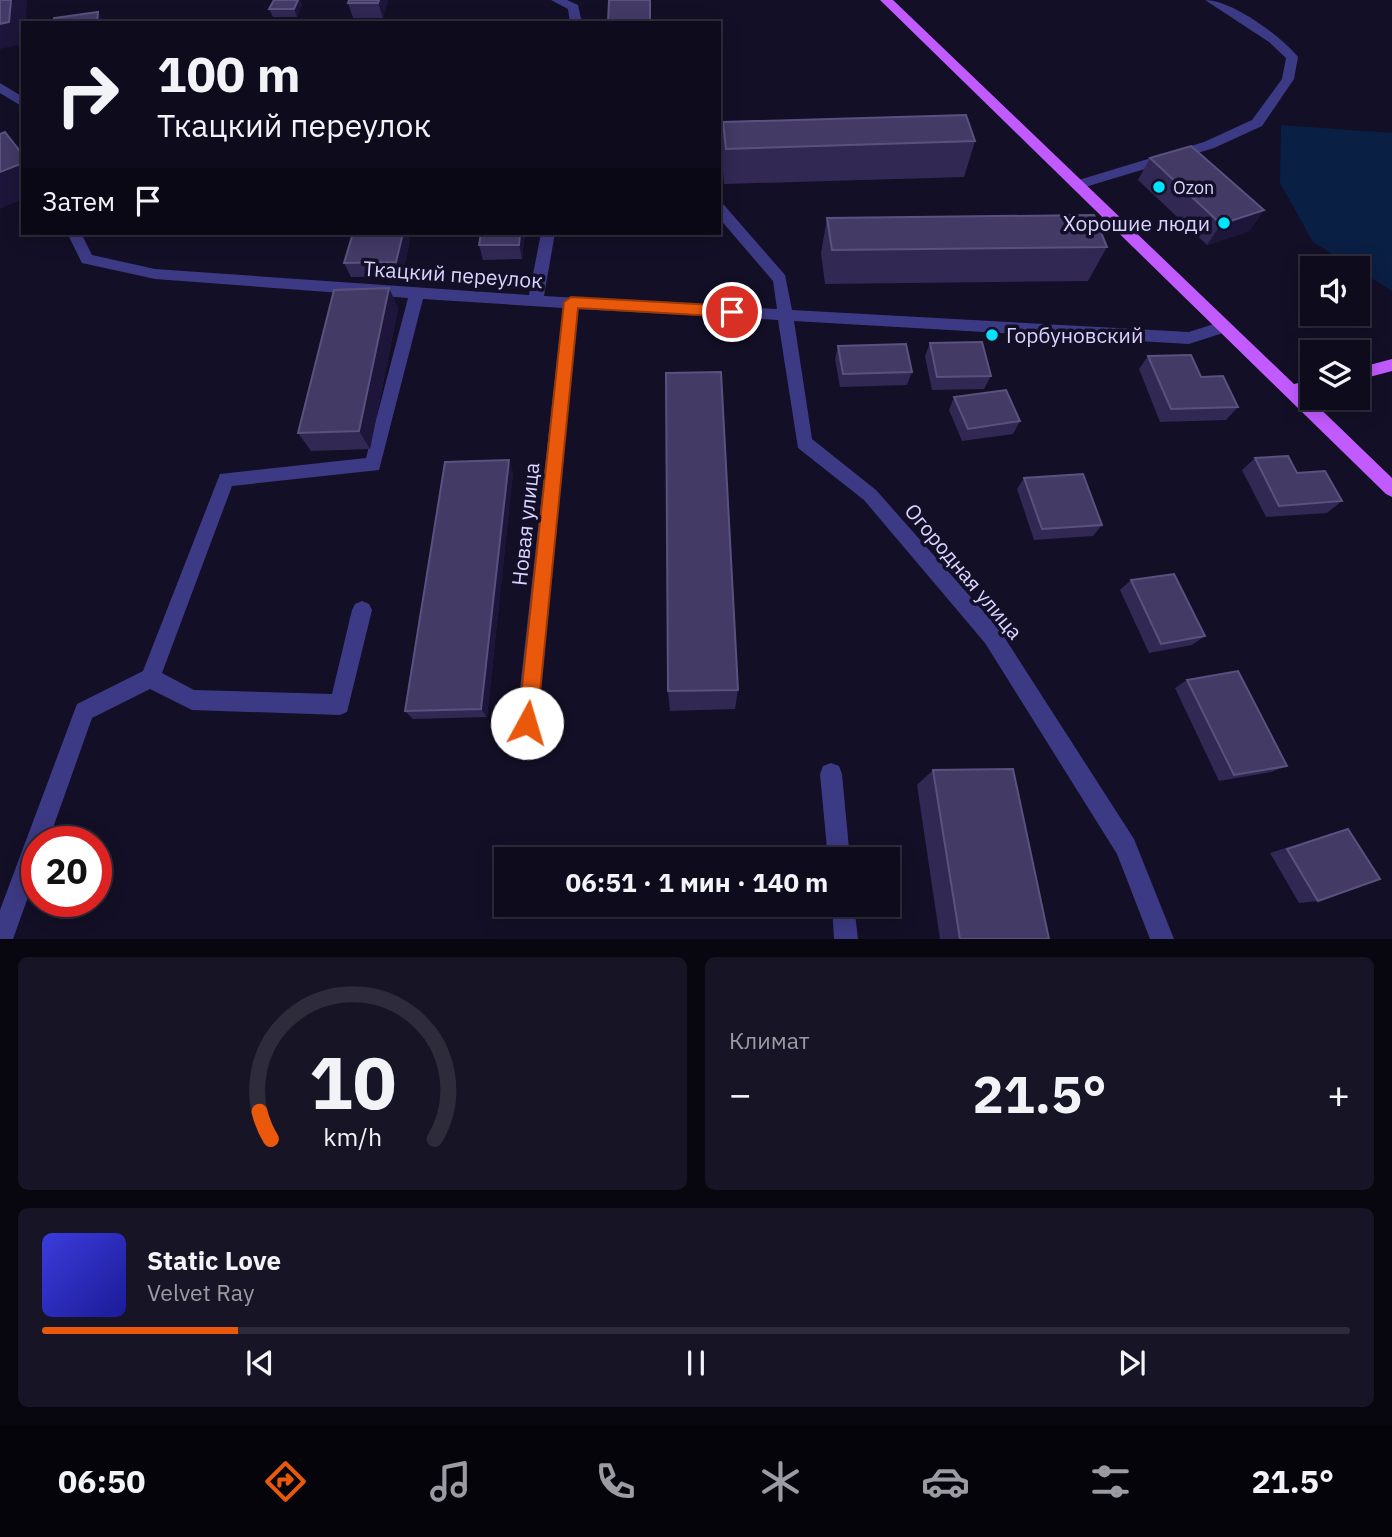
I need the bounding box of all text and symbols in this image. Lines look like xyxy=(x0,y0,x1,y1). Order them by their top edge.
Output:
text: 100 m xyxy=(157,42,301,105)
icon: right xyxy=(42,49,133,140)
text: Ткацкий переулок xyxy=(157,104,431,146)
place label: Ozon xyxy=(1173,176,1214,199)
marker: Ozon xyxy=(1151,179,1167,195)
icon: arrive xyxy=(129,182,167,220)
text: Затем xyxy=(42,184,115,218)
place label: Хорошие люди xyxy=(1063,209,1210,237)
marker: Хорошие люди xyxy=(1216,215,1232,231)
street label: Ткацкий переулок xyxy=(362,254,544,294)
map controls xyxy=(1300,256,1370,410)
button: sound xyxy=(1300,256,1370,326)
pin xyxy=(702,282,762,342)
icon: arrive xyxy=(713,293,751,331)
place label: Горбуновский xyxy=(1006,321,1143,349)
marker: Горбуновский xyxy=(984,327,1000,343)
button: layers xyxy=(1300,340,1370,410)
street label: Новая улица xyxy=(505,461,545,587)
street label: Огородная улица xyxy=(899,497,1029,645)
position arrow xyxy=(490,686,564,760)
speed limit sign: 20 xyxy=(21,826,112,917)
text: 06:51 · 1 мин · 140 m xyxy=(566,865,828,899)
text: Климат xyxy=(729,1025,810,1055)
text: 10 xyxy=(309,1035,396,1130)
text: 21.5° xyxy=(972,1060,1107,1127)
text: − xyxy=(729,1069,752,1118)
text: + xyxy=(1327,1069,1350,1118)
text: km/h xyxy=(323,1120,382,1153)
text: Static Love xyxy=(147,1243,281,1277)
text: Velvet Ray xyxy=(147,1277,254,1307)
icon: previous xyxy=(241,1344,279,1382)
icon: pause xyxy=(677,1344,715,1382)
icon: next xyxy=(1113,1344,1151,1382)
icon: directions xyxy=(261,1457,310,1506)
icon: music xyxy=(426,1457,475,1506)
icon: phone xyxy=(591,1457,640,1506)
icon: climate xyxy=(756,1457,805,1506)
icon: car xyxy=(921,1457,970,1506)
icon: filters xyxy=(1086,1457,1135,1506)
text: 06:50 xyxy=(58,1460,145,1502)
text: 21.5° xyxy=(1251,1460,1334,1502)

